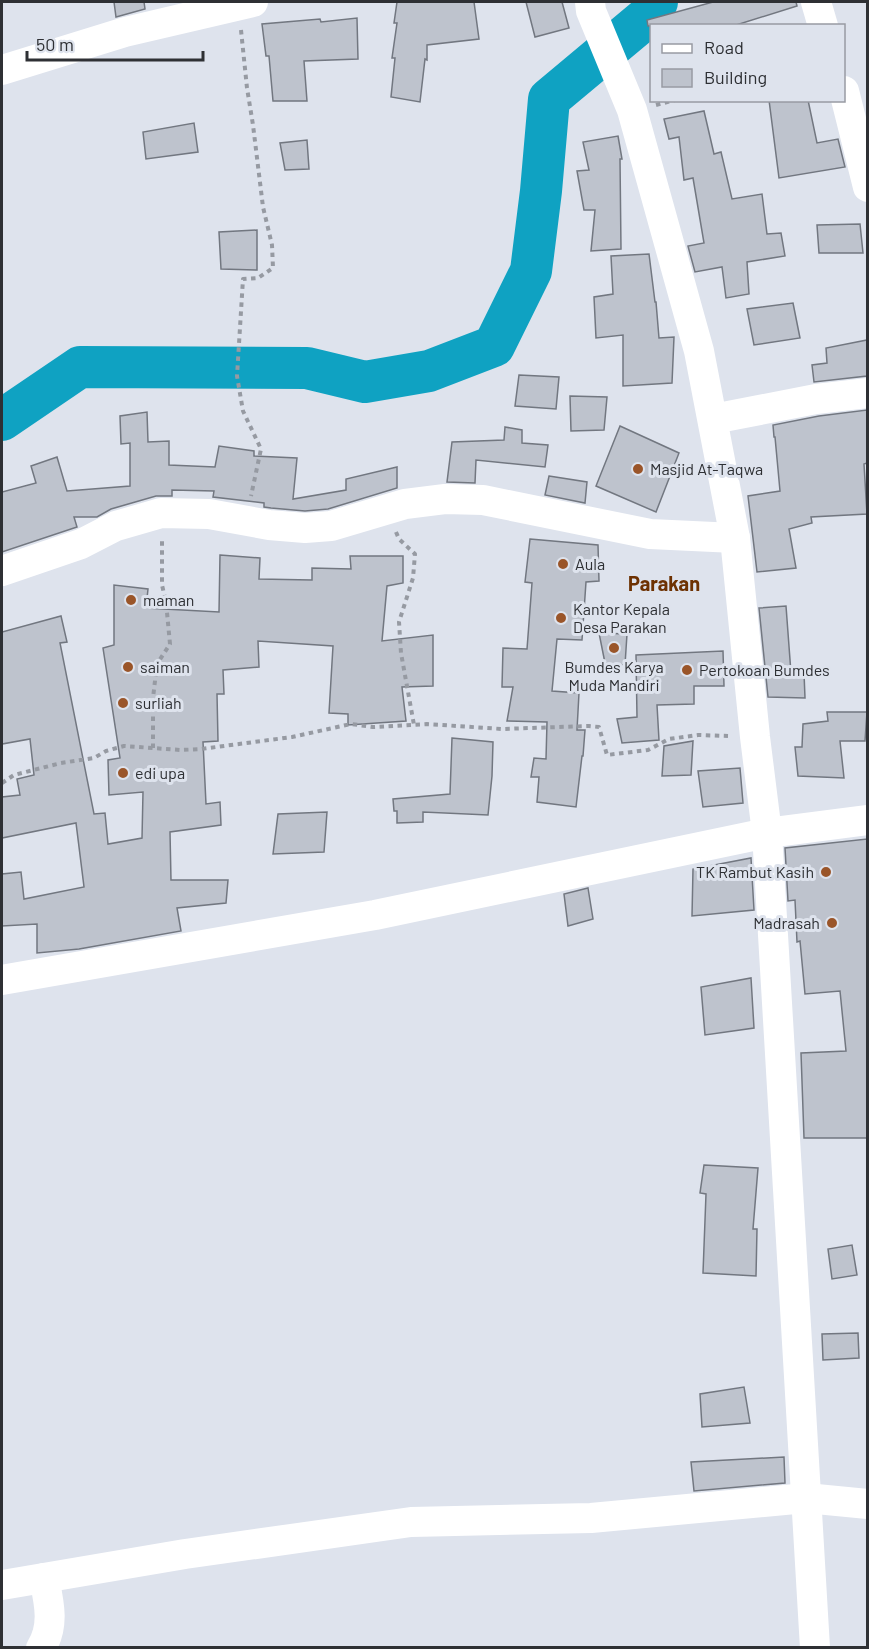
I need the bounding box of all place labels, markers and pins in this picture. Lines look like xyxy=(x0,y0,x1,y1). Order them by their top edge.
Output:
place label: Masjid At-Taqwa xyxy=(650,459,763,478)
marker: Masjid At-Taqwa xyxy=(631,462,645,476)
place label: Aula xyxy=(575,554,605,573)
marker: Aula xyxy=(556,557,570,571)
place label: maman xyxy=(143,590,194,609)
marker: maman xyxy=(124,593,138,607)
place label: Kantor Kepala Desa Parakan xyxy=(573,599,670,636)
marker: Kantor Kepala Desa Parakan xyxy=(554,611,568,625)
marker: Bumdes Karya Muda Mandiri xyxy=(607,641,621,655)
place label: saiman xyxy=(140,657,190,676)
place label: Bumdes Karya Muda Mandiri xyxy=(564,657,664,694)
marker: saiman xyxy=(121,660,135,674)
place label: Pertokoan Bumdes xyxy=(699,660,830,679)
marker: Pertokoan Bumdes xyxy=(680,663,694,677)
place label: surliah xyxy=(135,693,182,712)
marker: surliah xyxy=(116,696,130,710)
place label: edi upa xyxy=(135,763,185,782)
marker: edi upa xyxy=(116,766,130,780)
place label: TK Rambut Kasih xyxy=(696,862,814,881)
marker: TK Rambut Kasih xyxy=(819,865,833,879)
place label: Madrasah xyxy=(753,913,820,932)
marker: Madrasah xyxy=(825,916,839,930)

